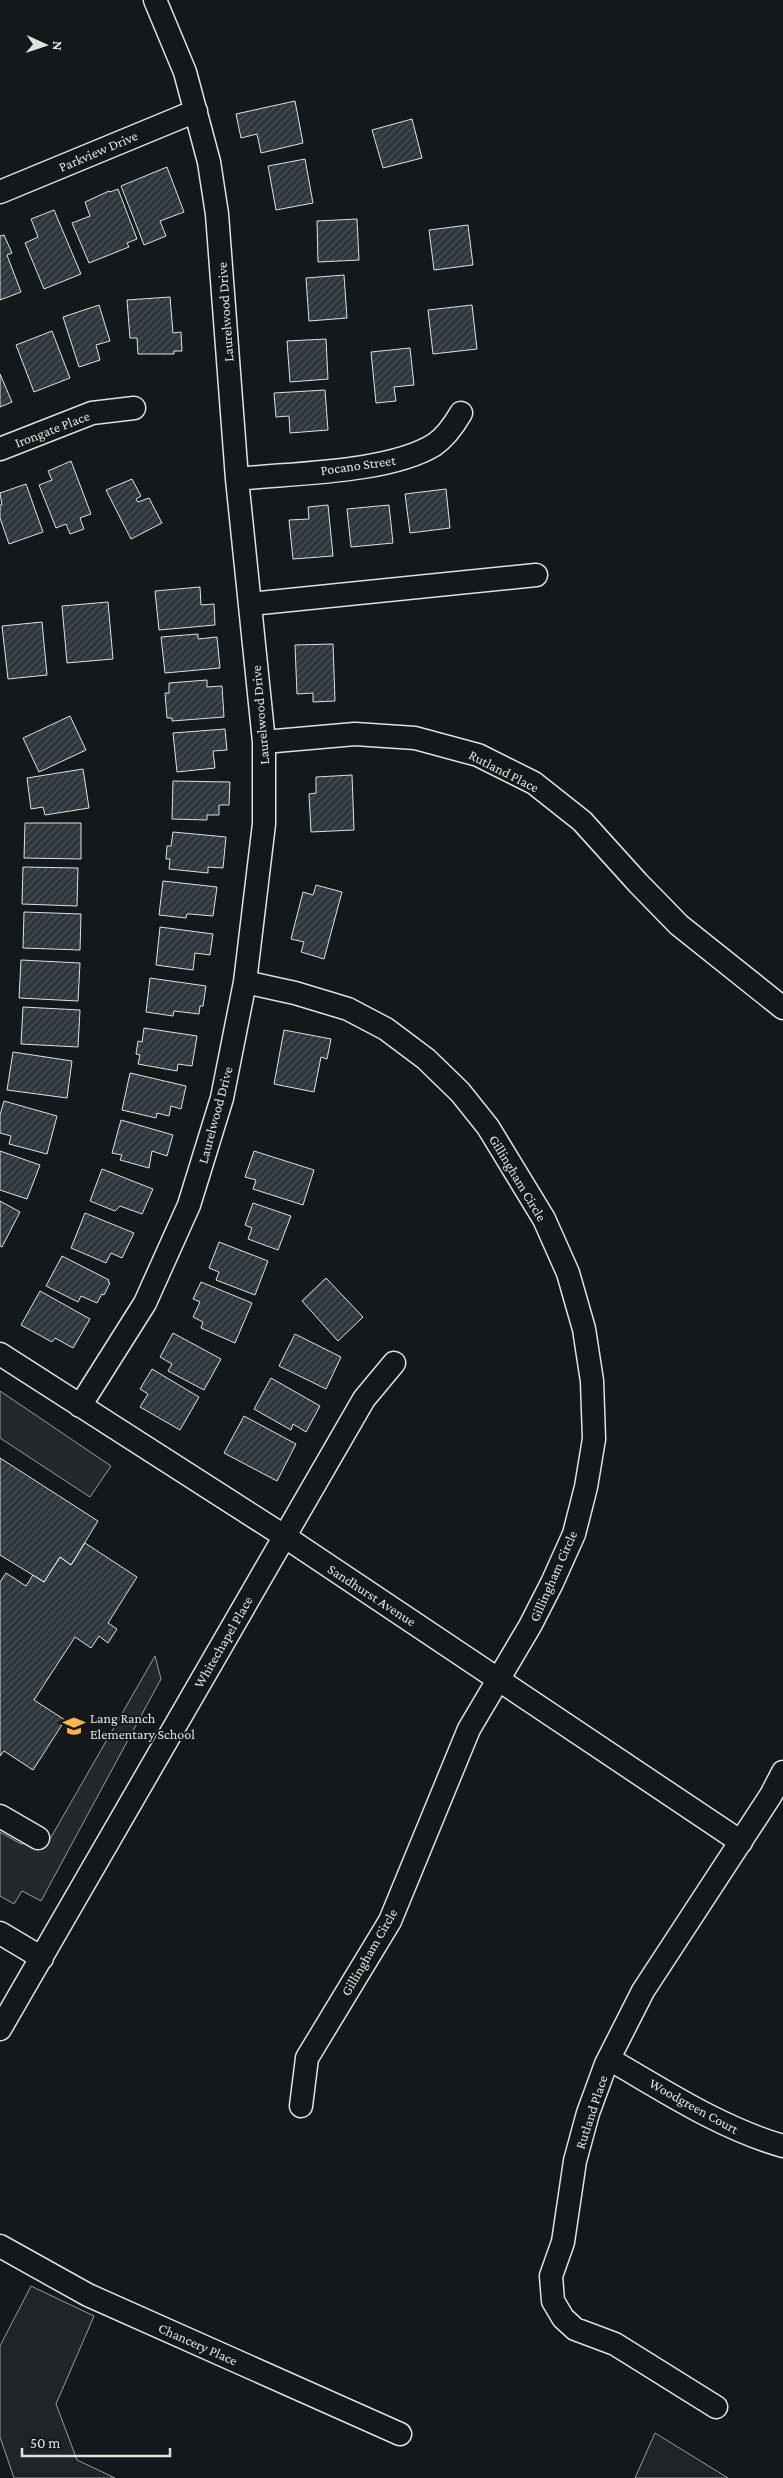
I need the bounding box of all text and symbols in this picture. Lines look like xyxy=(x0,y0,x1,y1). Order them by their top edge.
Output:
north arrow xyxy=(20,20,70,70)
text: N xyxy=(50,40,66,51)
street label: Parkview Drive xyxy=(56,127,140,175)
street label: Laurelwood Drive xyxy=(214,262,236,362)
street label: Irongate Place xyxy=(12,407,92,451)
street label: Pocano Street xyxy=(319,452,397,478)
street label: Laurelwood Drive xyxy=(248,665,272,765)
street label: Rutland Place xyxy=(466,747,542,795)
street label: Laurelwood Drive xyxy=(194,1065,236,1165)
street label: Gillingham Circle xyxy=(486,1132,550,1224)
street label: Gillingham Circle xyxy=(526,1528,580,1624)
street label: Sandhurst Avenue xyxy=(325,1561,419,1629)
street label: Whitechapel Place xyxy=(190,1593,256,1691)
place label: Lang Ranch Elementary School xyxy=(90,1710,195,1742)
school or university icon: Lang Ranch Elementary School xyxy=(61,1713,87,1739)
street label: Gillingham Circle xyxy=(338,1906,400,1998)
street label: Rutland Place xyxy=(572,2073,610,2151)
street label: Woodgreen Court xyxy=(647,2075,742,2137)
street label: Chancery Place xyxy=(156,2319,240,2369)
scale bar xyxy=(22,2426,170,2458)
text: 50 m xyxy=(30,2435,60,2451)

